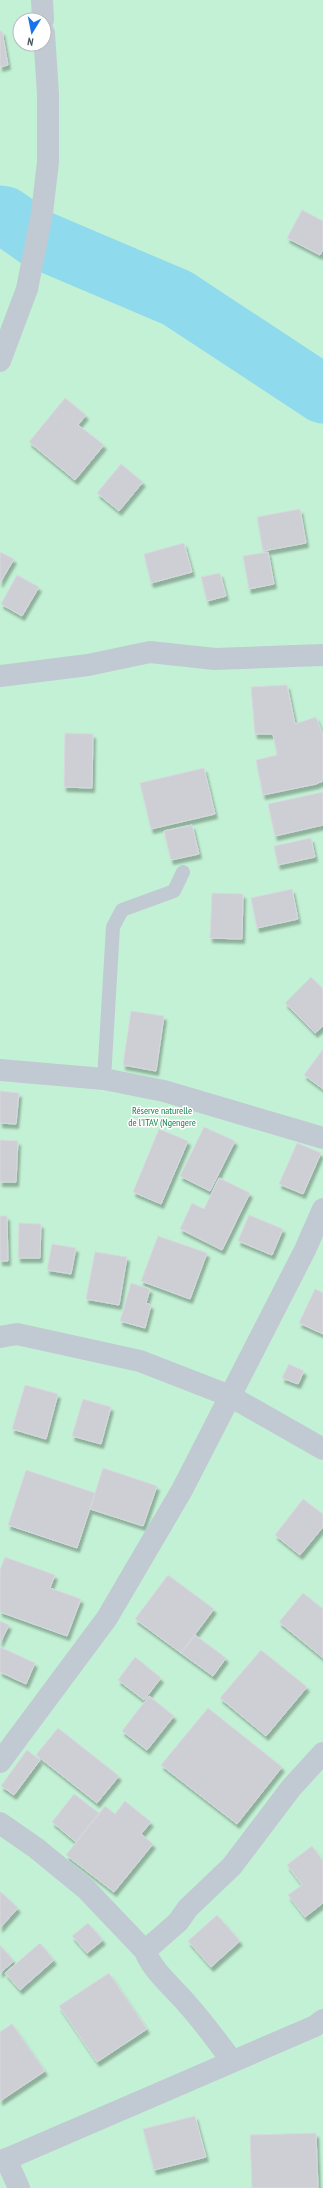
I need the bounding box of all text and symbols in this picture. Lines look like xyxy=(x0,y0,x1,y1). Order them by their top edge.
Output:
north arrow xyxy=(12,12,52,52)
text: N xyxy=(26,34,34,49)
park label: Réserve naturelle de l'ITAV (Ngengere xyxy=(128,1104,196,1129)

